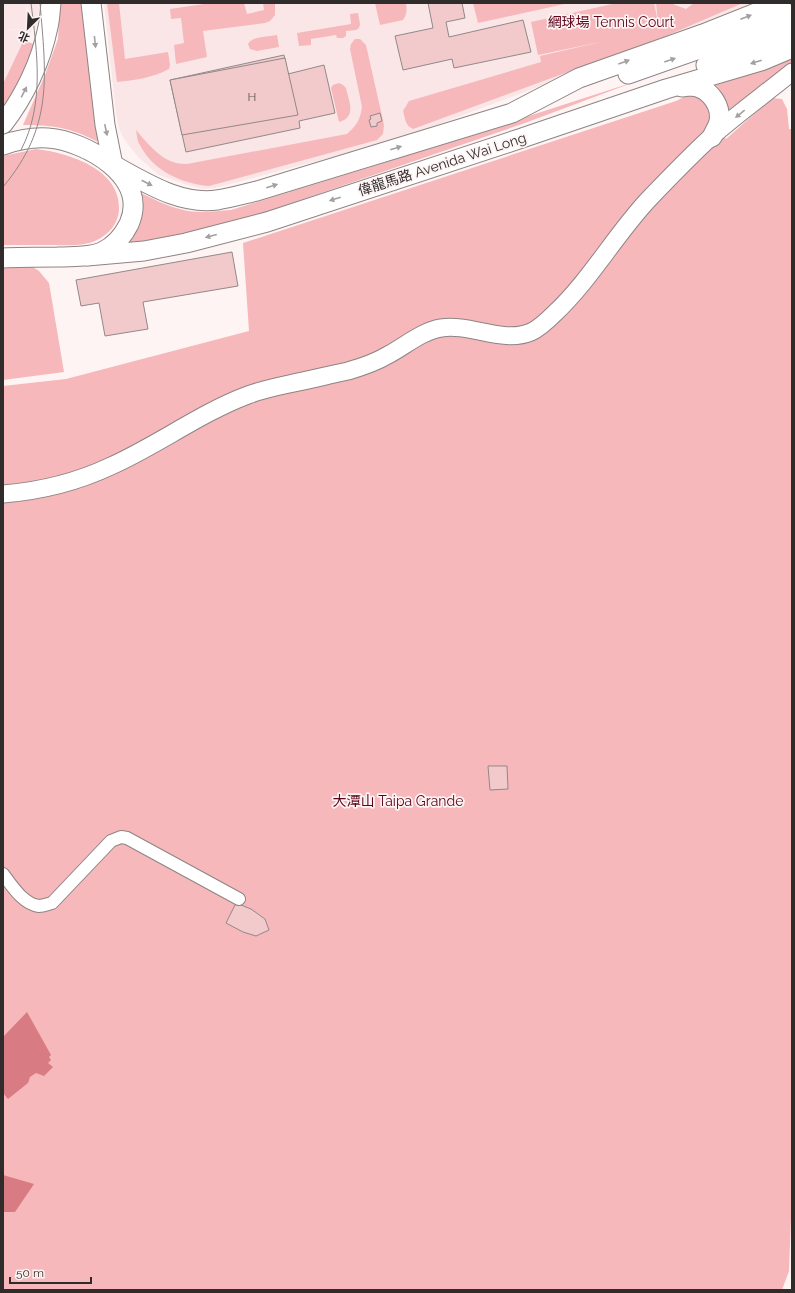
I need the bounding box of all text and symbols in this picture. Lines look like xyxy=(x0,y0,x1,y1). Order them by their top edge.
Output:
north arrow xyxy=(8,8,48,48)
park label: 網球場 Tennis Court xyxy=(548,14,674,30)
one-way arrow xyxy=(741,14,753,20)
text: 北 xyxy=(16,29,32,45)
one-way arrow xyxy=(92,36,98,48)
one-way arrow xyxy=(665,56,677,62)
one-way arrow xyxy=(619,59,631,65)
one-way arrow xyxy=(749,59,761,65)
one-way arrow xyxy=(21,86,27,97)
house number: H xyxy=(248,90,256,104)
one-way arrow xyxy=(734,110,745,118)
one-way arrow xyxy=(104,124,110,137)
street label: 偉龍馬路 Avenida Wai Long xyxy=(356,129,528,199)
one-way arrow xyxy=(391,145,403,151)
one-way arrow xyxy=(141,180,153,186)
one-way arrow xyxy=(267,183,279,189)
one-way arrow xyxy=(329,197,341,203)
one-way arrow xyxy=(205,234,217,240)
park label: 大潭山 Taipa Grande xyxy=(333,793,463,809)
scale bar xyxy=(10,1259,91,1285)
text: 50 m xyxy=(16,1266,44,1280)

